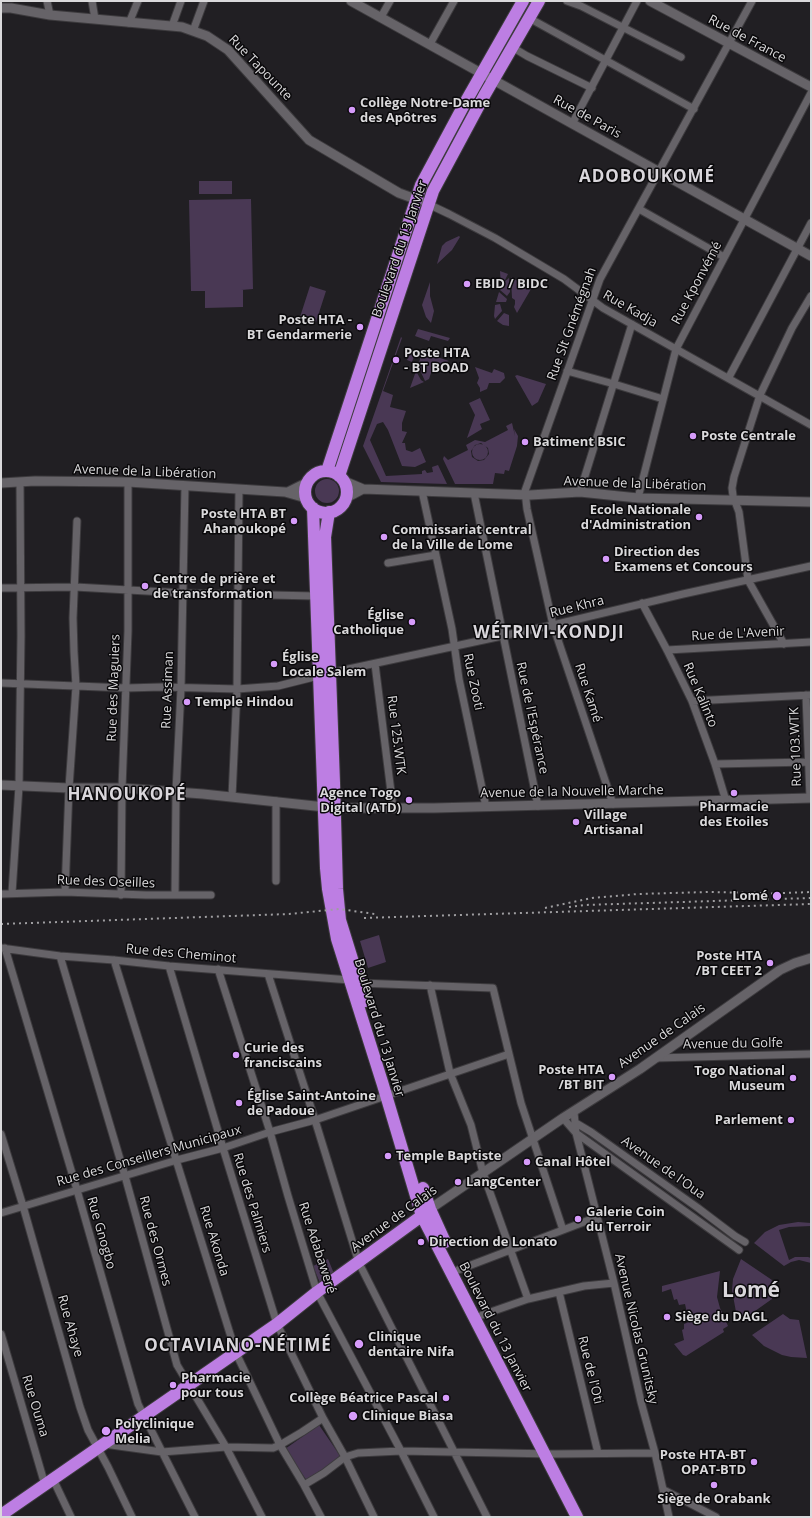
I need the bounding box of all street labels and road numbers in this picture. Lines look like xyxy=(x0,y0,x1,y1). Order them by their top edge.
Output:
street label: Rue de France xyxy=(705,12,789,66)
street label: Rue Tapounte xyxy=(225,32,295,104)
street label: Rue de Paris xyxy=(550,92,624,142)
street label: Boulevard du 13 Janvier xyxy=(369,178,431,320)
street label: Rue Kponvémé xyxy=(669,239,725,327)
street label: Rue Slt Gnémégnah xyxy=(544,265,600,383)
street label: Rue Kadja xyxy=(600,287,660,331)
street label: Avenue de la Libération xyxy=(73,462,217,482)
street label: Avenue de la Libération xyxy=(563,474,707,494)
street label: Rue Khra xyxy=(548,593,606,621)
street label: Rue de L'Avenir xyxy=(691,624,785,644)
street label: Rue des Maguiers xyxy=(104,634,124,742)
street label: Rue Assiman xyxy=(159,651,177,729)
street label: Rue Zooti xyxy=(459,652,487,712)
street label: Rue Kalinto xyxy=(679,660,721,730)
street label: Rue de l'Espérance xyxy=(513,661,551,775)
street label: Rue Kamé xyxy=(571,661,605,725)
street label: Rue 125.WTK xyxy=(383,695,409,775)
street label: Rue 103.WTK xyxy=(787,707,805,787)
street label: Avenue de la Nouvelle Marche xyxy=(480,783,664,801)
street label: Rue des Oseilles xyxy=(57,872,155,892)
street label: Rue des Cheminot xyxy=(125,941,237,967)
street label: Boulevard du 13 Janvier xyxy=(351,957,407,1099)
street label: Avenue de Calais xyxy=(615,1000,709,1072)
street label: Avenue du Golfe xyxy=(683,1035,783,1053)
street label: Rue des Conseillers Municipaux xyxy=(55,1122,243,1190)
street label: Avenue de l'Oua xyxy=(618,1133,708,1203)
street label: Rue des Palmiers xyxy=(229,1151,275,1255)
street label: Avenue de Calais xyxy=(348,1183,440,1255)
street label: Rue des Ormes xyxy=(136,1194,174,1288)
street label: Rue Gnogbo xyxy=(83,1195,119,1271)
street label: Rue Adabaweré xyxy=(295,1200,339,1296)
street label: Rue Akonda xyxy=(196,1204,232,1278)
street label: Avenue Nicolas Grunitsky xyxy=(611,1252,661,1406)
street label: Boulevard du 13 Janvier xyxy=(455,1259,535,1395)
street label: Rue Ahaye xyxy=(54,1293,86,1359)
street label: Rue de l'Oti xyxy=(574,1334,606,1406)
street label: Rue Ouma xyxy=(18,1373,52,1439)

